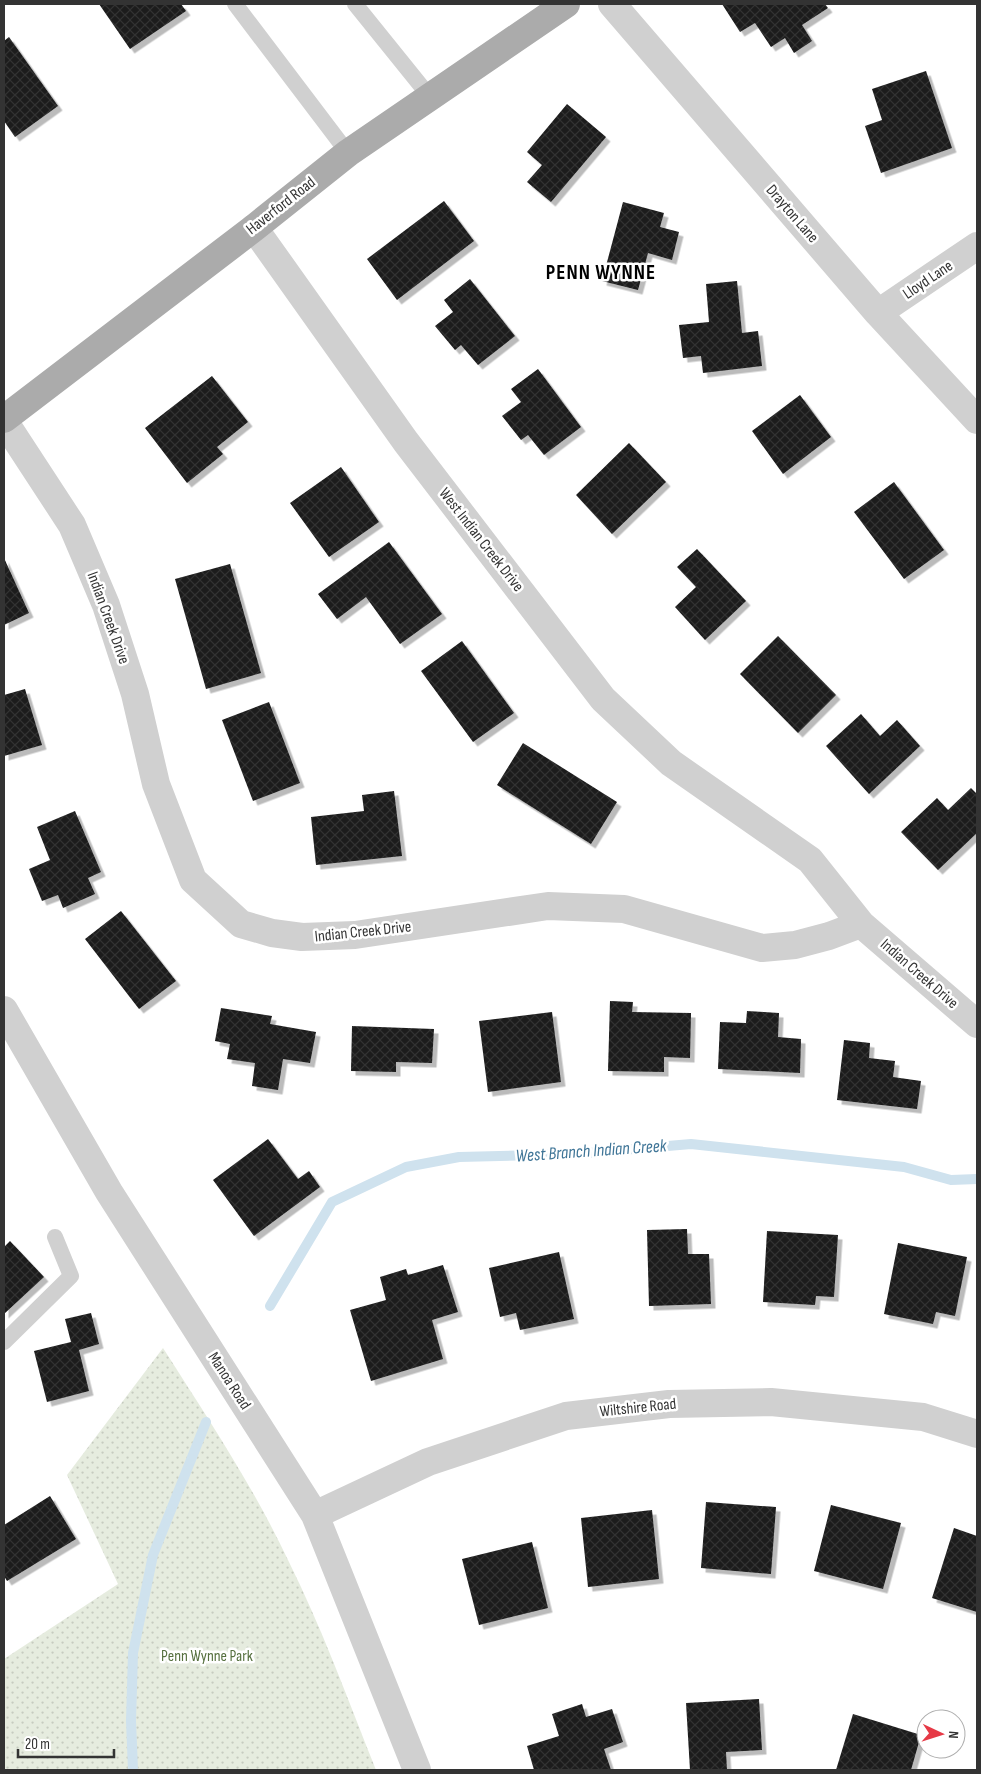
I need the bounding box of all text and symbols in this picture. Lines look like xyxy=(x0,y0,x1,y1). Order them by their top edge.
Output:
street label: Haverford Road xyxy=(243,173,319,239)
street label: Drayton Lane xyxy=(762,181,822,247)
street label: Lloyd Lane xyxy=(899,256,957,304)
district label: PENN WYNNE xyxy=(546,260,656,285)
street label: West Indian Creek Drive xyxy=(435,484,527,596)
street label: Indian Creek Drive xyxy=(83,569,133,667)
street label: Indian Creek Drive xyxy=(314,917,412,947)
street label: Indian Creek Drive xyxy=(876,935,962,1013)
water label: West Branch Indian Creek xyxy=(515,1135,668,1167)
street label: Manoa Road xyxy=(203,1349,255,1413)
street label: Wiltshire Road xyxy=(599,1395,677,1421)
park label: Penn Wynne Park xyxy=(161,1647,253,1666)
north arrow xyxy=(916,1709,966,1759)
scale bar xyxy=(18,1726,114,1758)
text: N xyxy=(945,1731,962,1739)
text: 20 m xyxy=(25,1735,50,1754)

